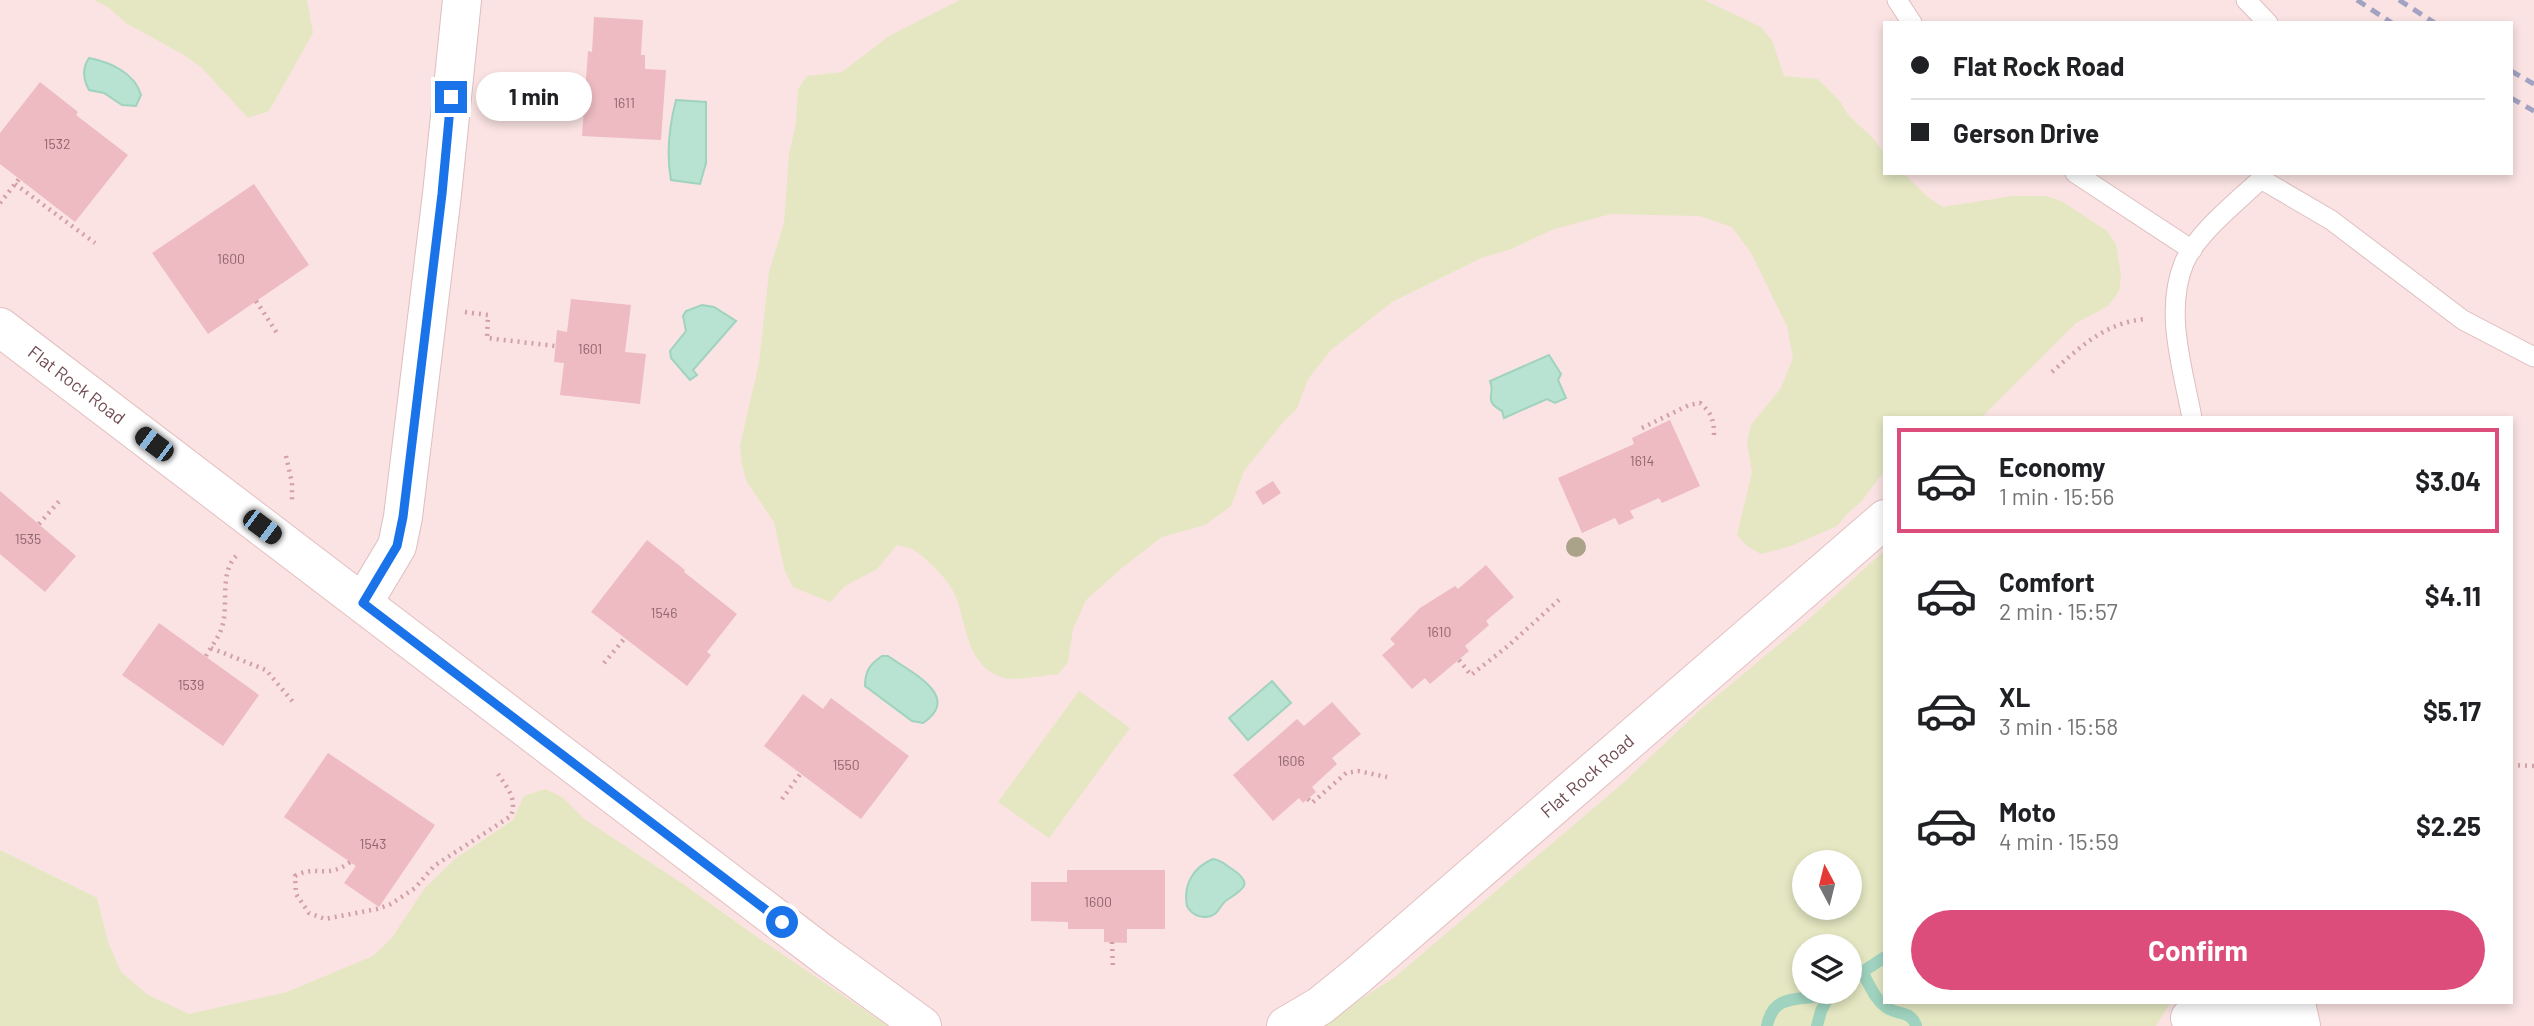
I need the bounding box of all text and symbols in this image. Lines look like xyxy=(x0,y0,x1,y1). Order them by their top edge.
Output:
text: Flat Rock Road xyxy=(1953,50,2124,81)
callout: 1 min xyxy=(476,72,591,122)
route end xyxy=(435,81,467,113)
text: 1 min xyxy=(509,82,559,110)
house number: 1611 xyxy=(613,94,635,111)
text: Gerson Drive xyxy=(1953,117,2099,148)
house number: 1532 xyxy=(44,135,70,152)
house number: 1600 xyxy=(217,250,245,267)
street label: Flat Rock Road xyxy=(24,340,130,428)
house number: 1601 xyxy=(578,340,602,357)
car xyxy=(131,423,178,465)
icon: car xyxy=(1915,449,1978,512)
text: Economy xyxy=(1999,451,2105,482)
house number: 1614 xyxy=(1630,452,1654,469)
text: $3.04 xyxy=(2415,465,2481,496)
text: 1 min · 15:56 xyxy=(1999,482,2114,510)
car xyxy=(239,506,286,548)
house number: 1535 xyxy=(15,530,41,547)
icon: car xyxy=(1915,564,1978,627)
text: Comfort xyxy=(1999,566,2095,597)
text: $4.11 xyxy=(2425,580,2481,611)
text: 2 min · 15:57 xyxy=(1999,597,2118,625)
house number: 1546 xyxy=(650,604,678,621)
house number: 1610 xyxy=(1427,623,1451,640)
house number: 1539 xyxy=(178,676,204,693)
icon: car xyxy=(1915,679,1978,742)
text: XL xyxy=(1999,681,2030,712)
text: $5.17 xyxy=(2423,695,2481,726)
text: 3 min · 15:58 xyxy=(1999,712,2118,740)
street label: Flat Rock Road xyxy=(1536,729,1638,822)
house number: 1606 xyxy=(1277,752,1305,769)
house number: 1550 xyxy=(832,756,860,773)
icon: car xyxy=(1915,794,1978,857)
text: Moto xyxy=(1999,796,2056,827)
text: $2.25 xyxy=(2416,810,2481,841)
text: 4 min · 15:59 xyxy=(1999,827,2119,855)
house number: 1543 xyxy=(359,835,387,852)
north arrow xyxy=(1792,850,1862,920)
map controls xyxy=(1792,850,1862,1004)
house number: 1600 xyxy=(1084,893,1112,910)
route start xyxy=(766,906,798,938)
button: Confirm xyxy=(1911,910,2485,990)
button: layers xyxy=(1792,934,1862,1004)

